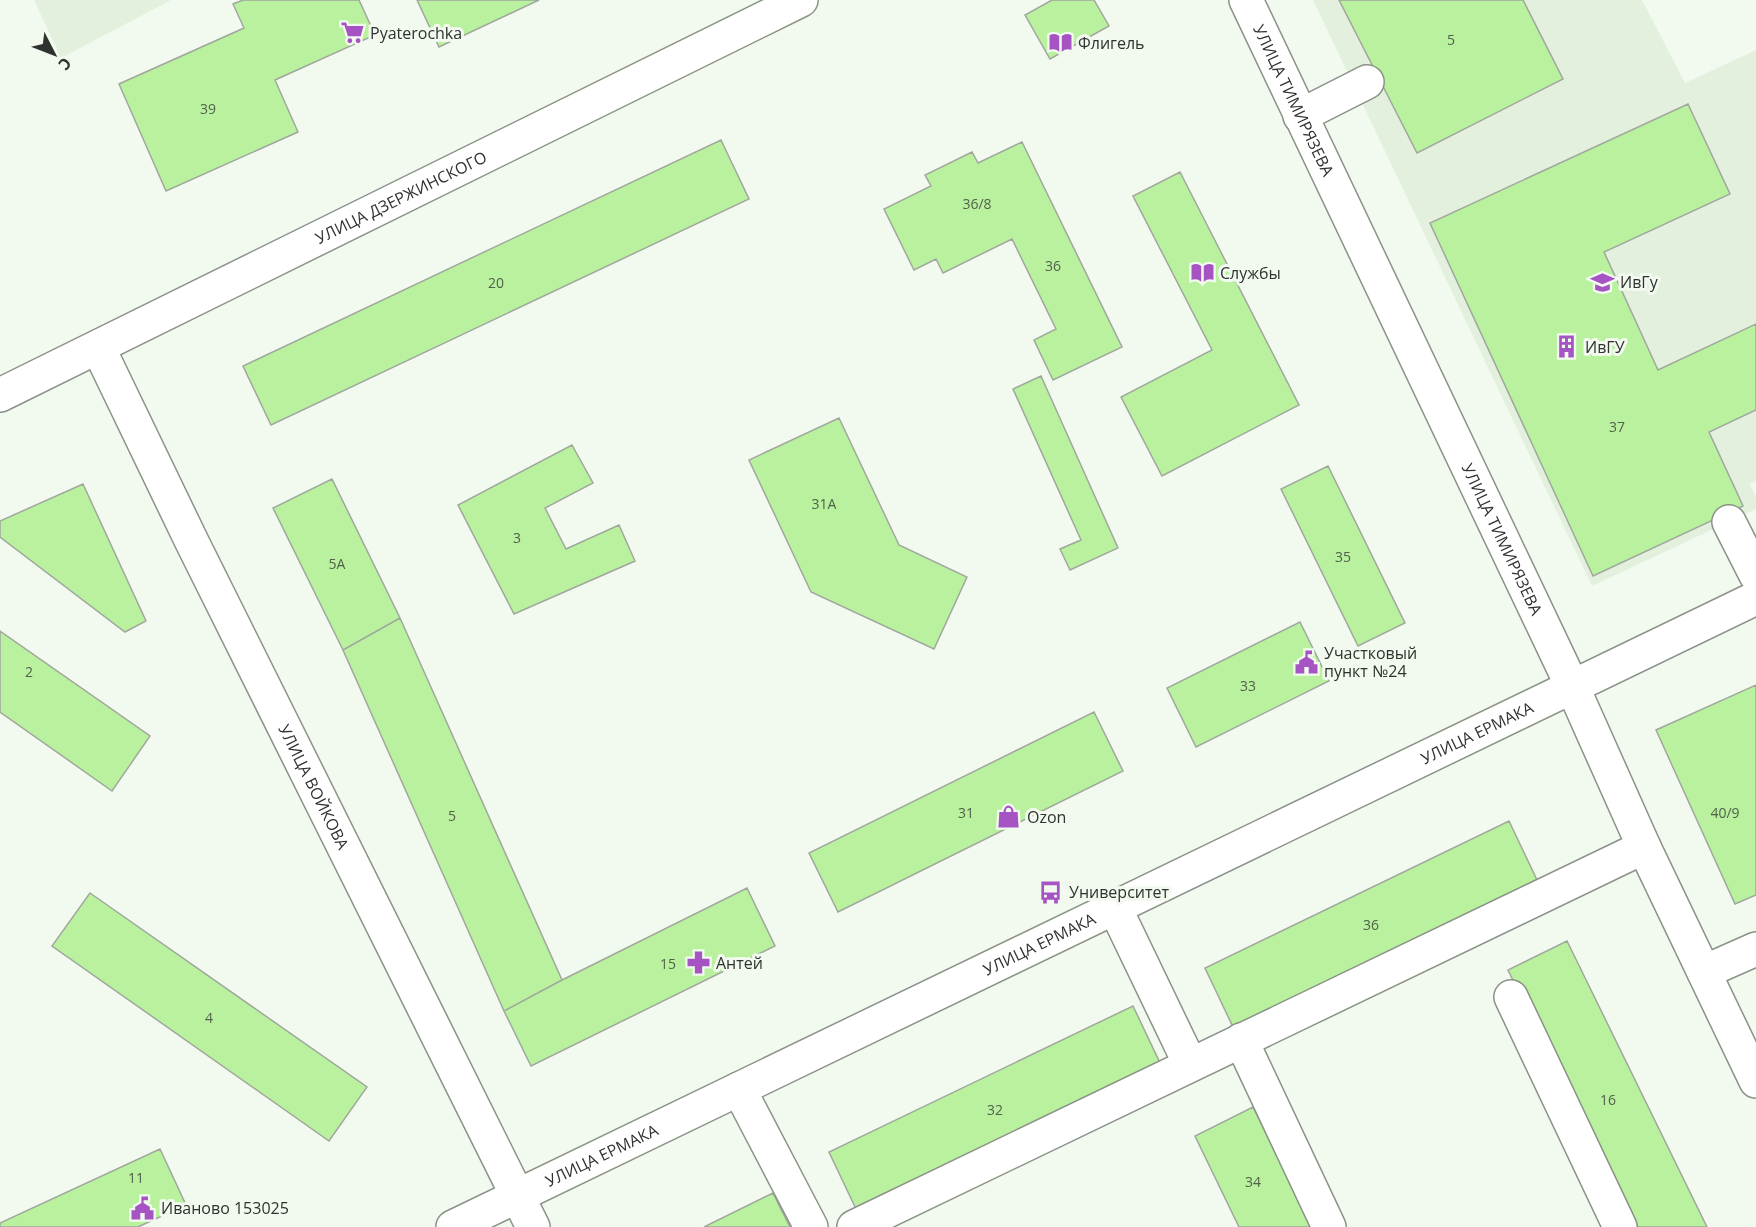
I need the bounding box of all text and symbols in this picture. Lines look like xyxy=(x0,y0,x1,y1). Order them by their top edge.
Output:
supermarket icon: Pyaterochka xyxy=(339,20,365,46)
street label: УЛИЦА ТИМИРЯЗЕВА xyxy=(1248,21,1339,180)
place label: Pyaterochka xyxy=(370,22,462,44)
north arrow xyxy=(24,24,84,84)
library icon: Флигель xyxy=(1047,30,1073,56)
house number: 5 xyxy=(1447,30,1455,49)
place label: Флигель xyxy=(1078,32,1145,54)
text: С xyxy=(54,53,77,75)
house number: 39 xyxy=(200,99,216,118)
street label: УЛИЦА ДЗЕРЖИНСКОГО xyxy=(311,146,490,249)
house number: 36/8 xyxy=(962,194,992,213)
house number: 36 xyxy=(1045,256,1061,275)
library icon: Службы xyxy=(1189,260,1215,286)
place label: Службы xyxy=(1220,262,1281,284)
school or university icon: ИвГу xyxy=(1589,269,1615,295)
place label: ИвГу xyxy=(1620,271,1659,293)
house number: 20 xyxy=(488,273,504,292)
building icon: ИвГУ xyxy=(1554,334,1580,360)
place label: ИвГУ xyxy=(1585,336,1625,358)
house number: 37 xyxy=(1609,417,1625,436)
street label: УЛИЦА ТИМИРЯЗЕВА xyxy=(1457,460,1548,619)
house number: 31А xyxy=(812,494,837,513)
house number: 3 xyxy=(513,528,521,547)
house number: 35 xyxy=(1335,547,1351,566)
house number: 5А xyxy=(329,554,346,573)
place label: Участковый пункт №24 xyxy=(1324,642,1417,682)
public building icon: Участковый пункт №24 xyxy=(1293,649,1319,675)
house number: 2 xyxy=(25,662,33,681)
house number: 33 xyxy=(1240,676,1256,695)
street label: УЛИЦА ЕРМАКА xyxy=(1417,696,1538,769)
street label: УЛИЦА ВОЙКОВА xyxy=(274,721,355,854)
house number: 31 xyxy=(958,803,974,822)
house number: 40/9 xyxy=(1710,803,1740,822)
shop icon: Ozon xyxy=(996,804,1022,830)
house number: 5 xyxy=(448,806,456,825)
place label: Ozon xyxy=(1027,806,1066,828)
bus stop icon: Университет xyxy=(1038,879,1064,905)
place label: Университет xyxy=(1069,881,1169,903)
street label: УЛИЦА ЕРМАКА xyxy=(979,907,1100,980)
house number: 36 xyxy=(1363,915,1379,934)
pharmacy icon: Антей xyxy=(685,950,711,976)
place label: Антей xyxy=(716,952,763,974)
house number: 15 xyxy=(660,954,676,973)
house number: 4 xyxy=(205,1008,213,1027)
house number: 16 xyxy=(1600,1090,1616,1109)
house number: 32 xyxy=(987,1100,1003,1119)
street label: УЛИЦА ЕРМАКА xyxy=(542,1118,662,1192)
house number: 11 xyxy=(128,1168,144,1187)
house number: 34 xyxy=(1245,1172,1261,1191)
public building icon: Иваново 153025 xyxy=(130,1195,156,1221)
place label: Иваново 153025 xyxy=(161,1197,289,1219)

